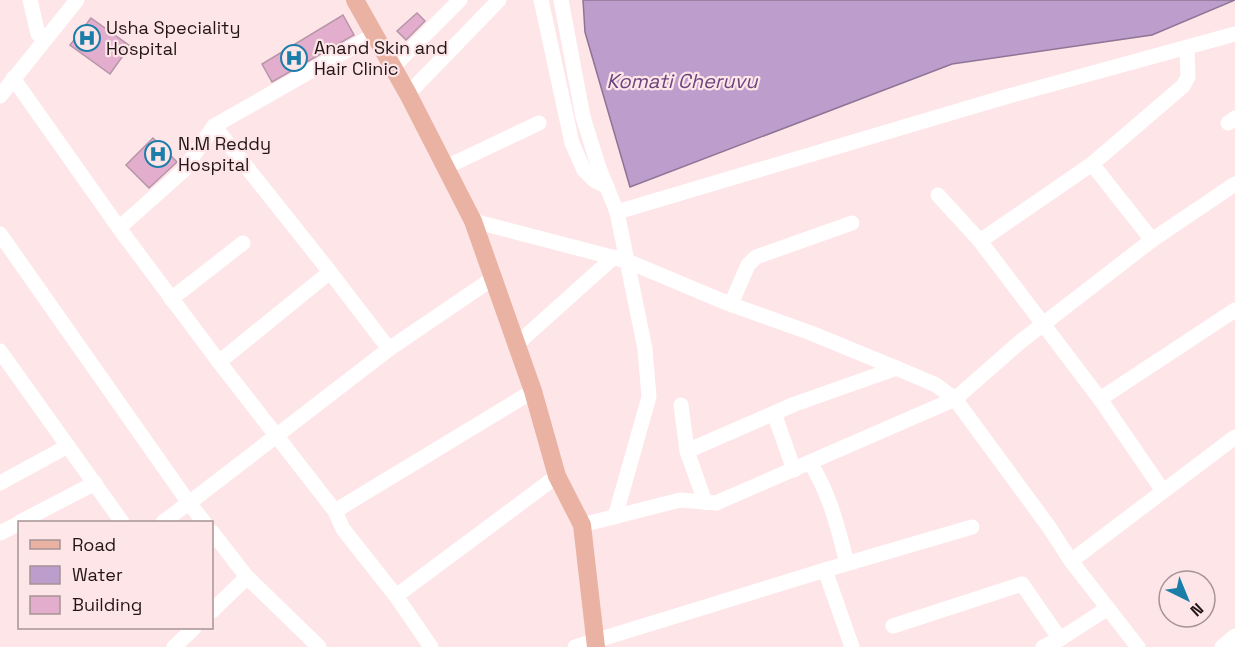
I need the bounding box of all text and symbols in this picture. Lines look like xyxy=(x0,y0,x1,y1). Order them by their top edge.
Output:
place label: Usha Speciality Hospital xyxy=(106,16,240,60)
hospital icon: Usha Speciality Hospital xyxy=(72,23,102,53)
place label: Anand Skin and Hair Clinic xyxy=(314,36,448,80)
hospital icon: Anand Skin and Hair Clinic xyxy=(279,43,309,73)
water label: Komati Cheruvu xyxy=(606,68,759,94)
place label: N.M Reddy Hospital xyxy=(178,132,271,176)
hospital icon: N.M Reddy Hospital xyxy=(143,139,173,169)
legend xyxy=(18,521,213,629)
text: Road xyxy=(72,533,116,556)
text: Water xyxy=(72,563,123,586)
north arrow xyxy=(1157,569,1217,629)
text: Building xyxy=(72,593,142,616)
text: N xyxy=(1186,598,1208,621)

